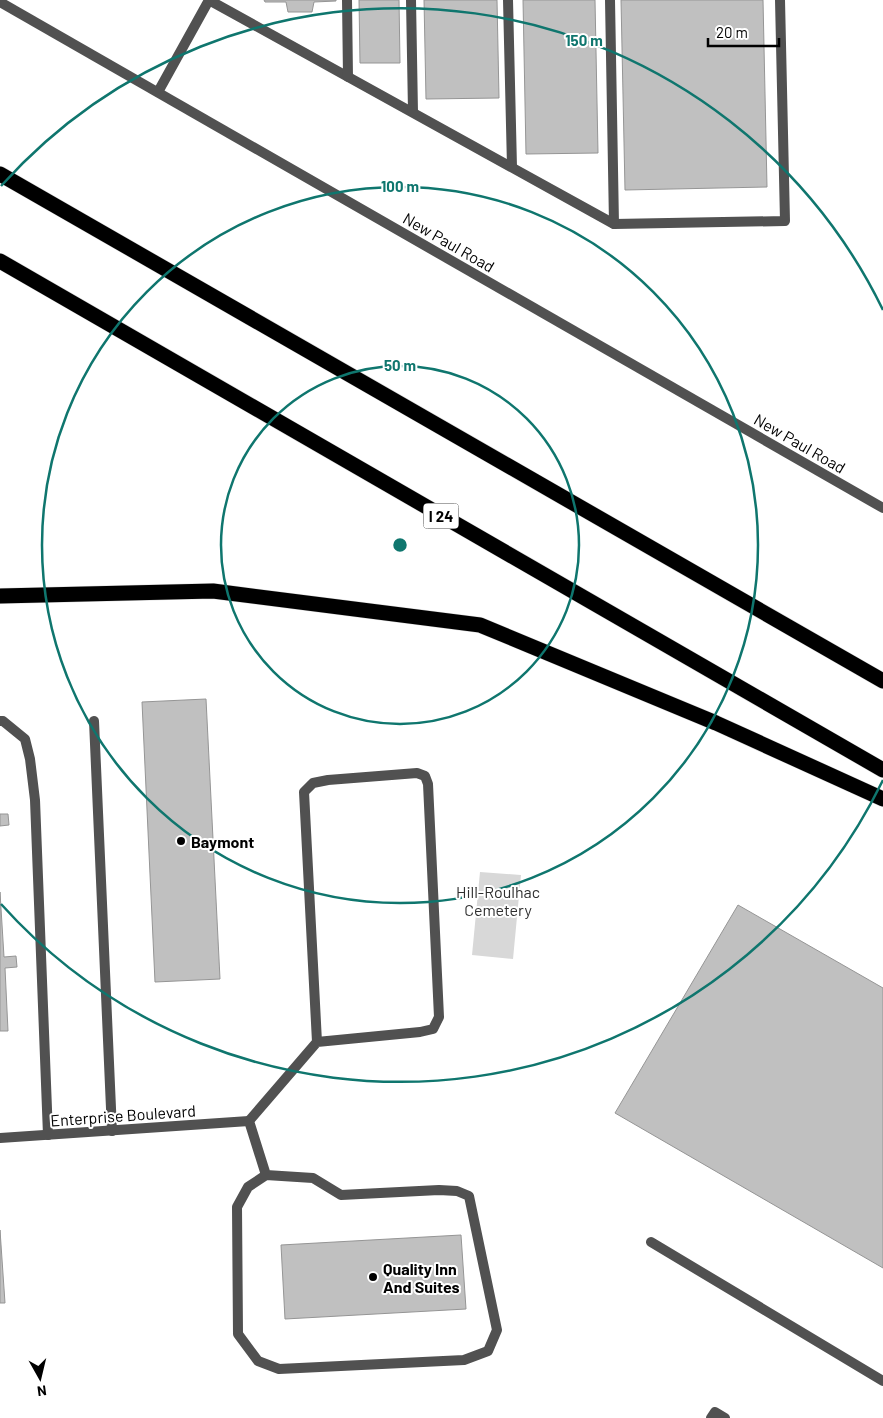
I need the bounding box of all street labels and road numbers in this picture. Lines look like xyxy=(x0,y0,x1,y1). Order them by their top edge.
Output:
street label: New Paul Road xyxy=(400,208,498,276)
street label: New Paul Road xyxy=(751,409,849,477)
road number: I 24 xyxy=(424,504,458,528)
street label: Enterprise Boulevard xyxy=(50,1100,196,1130)

